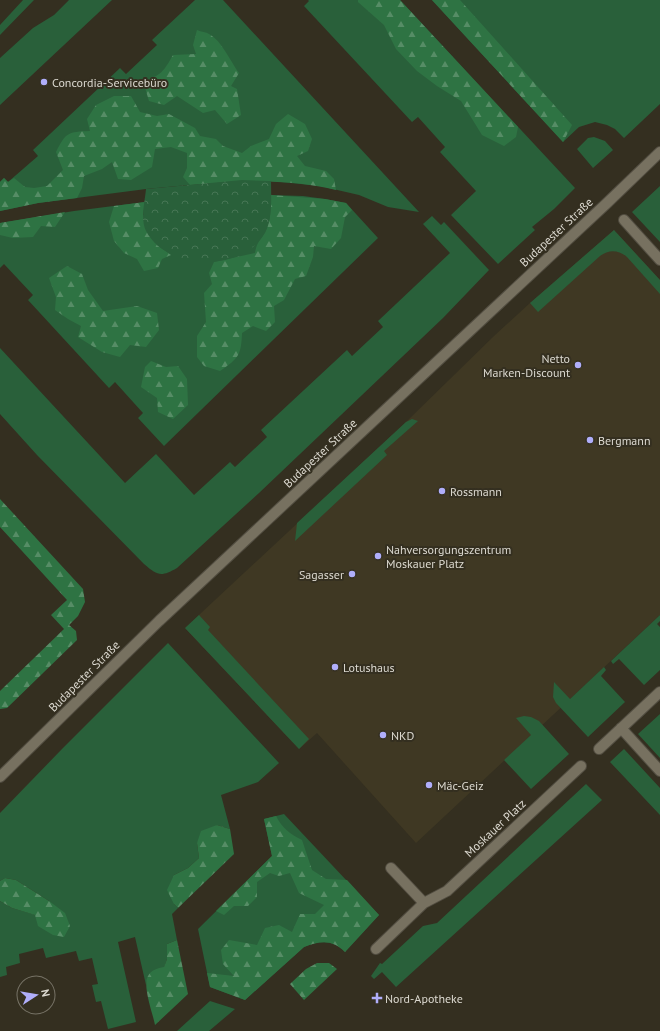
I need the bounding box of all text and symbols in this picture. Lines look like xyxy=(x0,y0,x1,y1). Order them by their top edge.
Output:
place label: Concordia-Servicebüro xyxy=(52,75,167,90)
marker: Concordia-Servicebüro xyxy=(39,77,49,87)
street label: Budapester Straße xyxy=(516,194,596,270)
place label: Netto Marken-Discount xyxy=(483,351,570,380)
marker: Netto Marken-Discount xyxy=(573,360,583,370)
street label: Budapester Straße xyxy=(280,415,360,491)
place label: Bergmann xyxy=(598,433,650,448)
marker: Bergmann xyxy=(585,435,595,445)
place label: Rossmann xyxy=(450,484,502,499)
marker: Rossmann xyxy=(437,486,447,496)
place label: Nahversorgungszentrum Moskauer Platz xyxy=(386,542,511,571)
marker: Nahversorgungszentrum Moskauer Platz xyxy=(373,551,383,561)
place label: Sagasser xyxy=(299,567,344,582)
marker: Sagasser xyxy=(347,569,357,579)
street label: Budapester Straße xyxy=(45,637,123,715)
place label: Lotushaus xyxy=(343,660,395,675)
marker: Lotushaus xyxy=(330,662,340,672)
place label: NKD xyxy=(391,728,414,743)
marker: NKD xyxy=(378,730,388,740)
place label: Mäc-Geiz xyxy=(437,778,484,793)
marker: Mäc-Geiz xyxy=(424,780,434,790)
street label: Moskauer Platz xyxy=(461,796,529,860)
north arrow xyxy=(16,975,56,1015)
text: N xyxy=(38,988,53,998)
place label: Nord-Apotheke xyxy=(385,991,463,1006)
marker: Nord-Apotheke xyxy=(372,993,382,1003)

